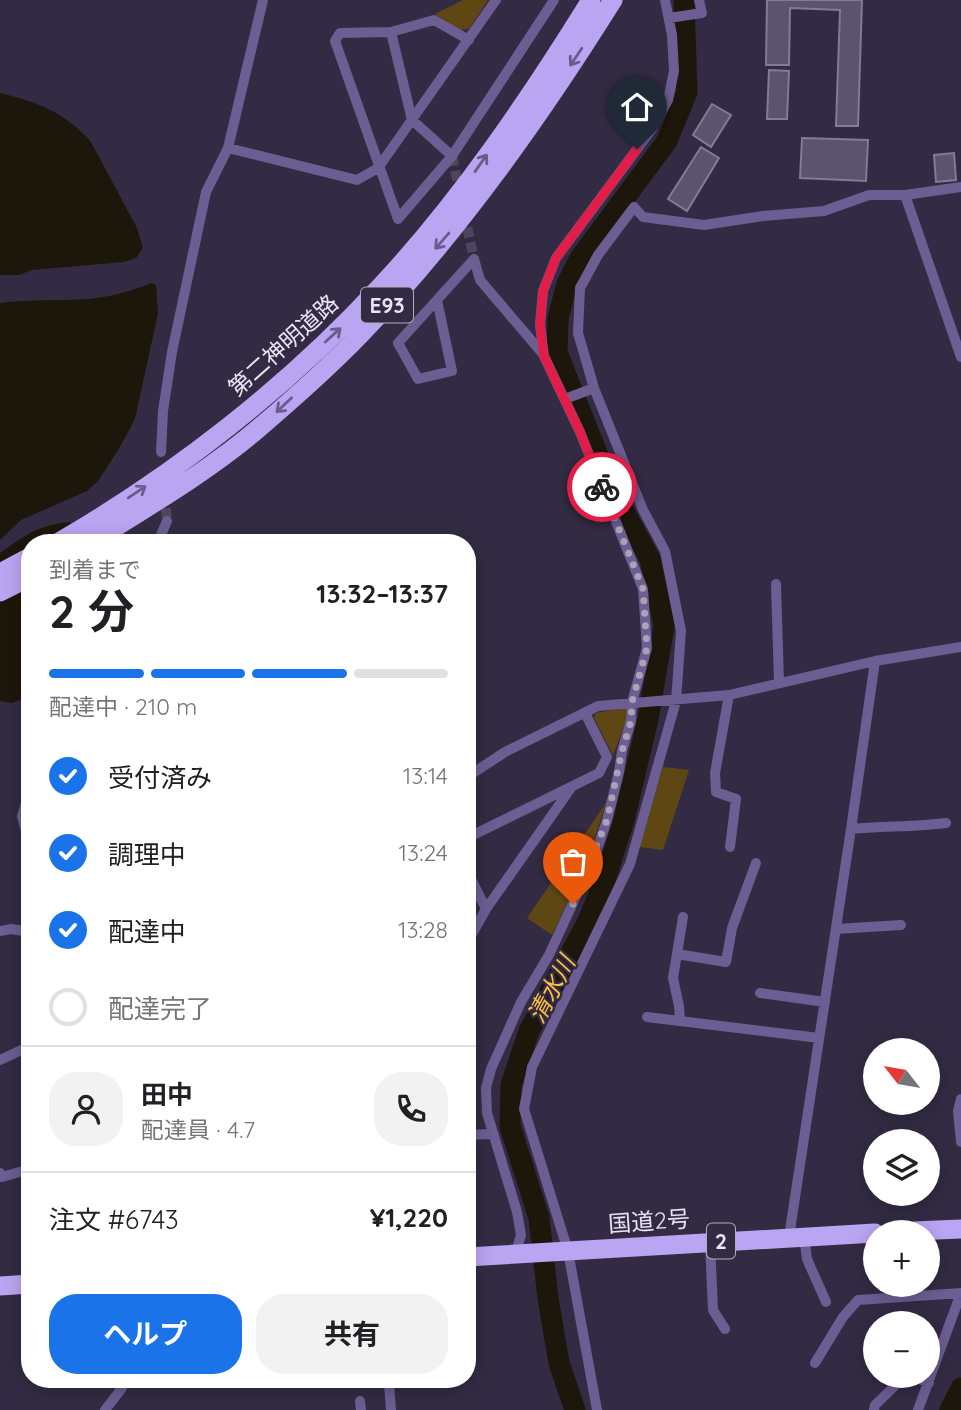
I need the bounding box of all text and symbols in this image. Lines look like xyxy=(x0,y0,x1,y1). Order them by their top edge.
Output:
one-way arrow xyxy=(569,47,583,67)
pin xyxy=(607,77,667,149)
icon: home xyxy=(618,88,656,126)
one-way arrow xyxy=(474,154,488,173)
one-way arrow xyxy=(434,232,450,250)
street label: 第二神明道路 xyxy=(222,288,344,402)
road number: E93 xyxy=(361,288,413,322)
one-way arrow xyxy=(324,327,342,343)
one-way arrow xyxy=(276,396,293,413)
courier xyxy=(567,452,637,522)
icon: bike xyxy=(583,468,621,506)
one-way arrow xyxy=(127,485,146,500)
text: 到着まで xyxy=(49,555,141,584)
text: 13:32–13:37 xyxy=(316,577,448,610)
text: 2 分 xyxy=(49,582,134,640)
text: 配達中 · 210 m xyxy=(49,692,197,721)
icon: check xyxy=(49,757,87,795)
text: 受付済み xyxy=(108,761,212,794)
text: 13:14 xyxy=(403,761,448,790)
pin xyxy=(543,832,603,904)
icon: check xyxy=(49,834,87,872)
text: 調理中 xyxy=(108,838,186,871)
text: 13:24 xyxy=(399,838,448,867)
icon: bag xyxy=(554,843,592,881)
icon: check xyxy=(49,911,87,949)
text: 配達中 xyxy=(108,915,186,948)
text: 13:28 xyxy=(398,915,448,944)
water label: 清水川 xyxy=(521,948,583,1028)
text: 配達完了 xyxy=(108,992,212,1025)
north arrow xyxy=(863,1038,940,1115)
map controls xyxy=(863,1038,940,1388)
button: person xyxy=(49,1072,123,1146)
button: phone xyxy=(374,1072,448,1146)
text: 田中 xyxy=(141,1078,193,1111)
text: 配達員 · 4.7 xyxy=(141,1115,255,1144)
button: layers xyxy=(863,1129,940,1206)
text: ¥1,220 xyxy=(370,1201,448,1234)
text: 注文 #6743 xyxy=(49,1203,179,1236)
street label: 国道2号 xyxy=(607,1204,691,1238)
button: + xyxy=(863,1220,940,1297)
road number: 2 xyxy=(707,1224,735,1258)
button: ヘルプ xyxy=(49,1294,242,1374)
button: 共有 xyxy=(256,1294,448,1374)
button: − xyxy=(863,1311,940,1388)

